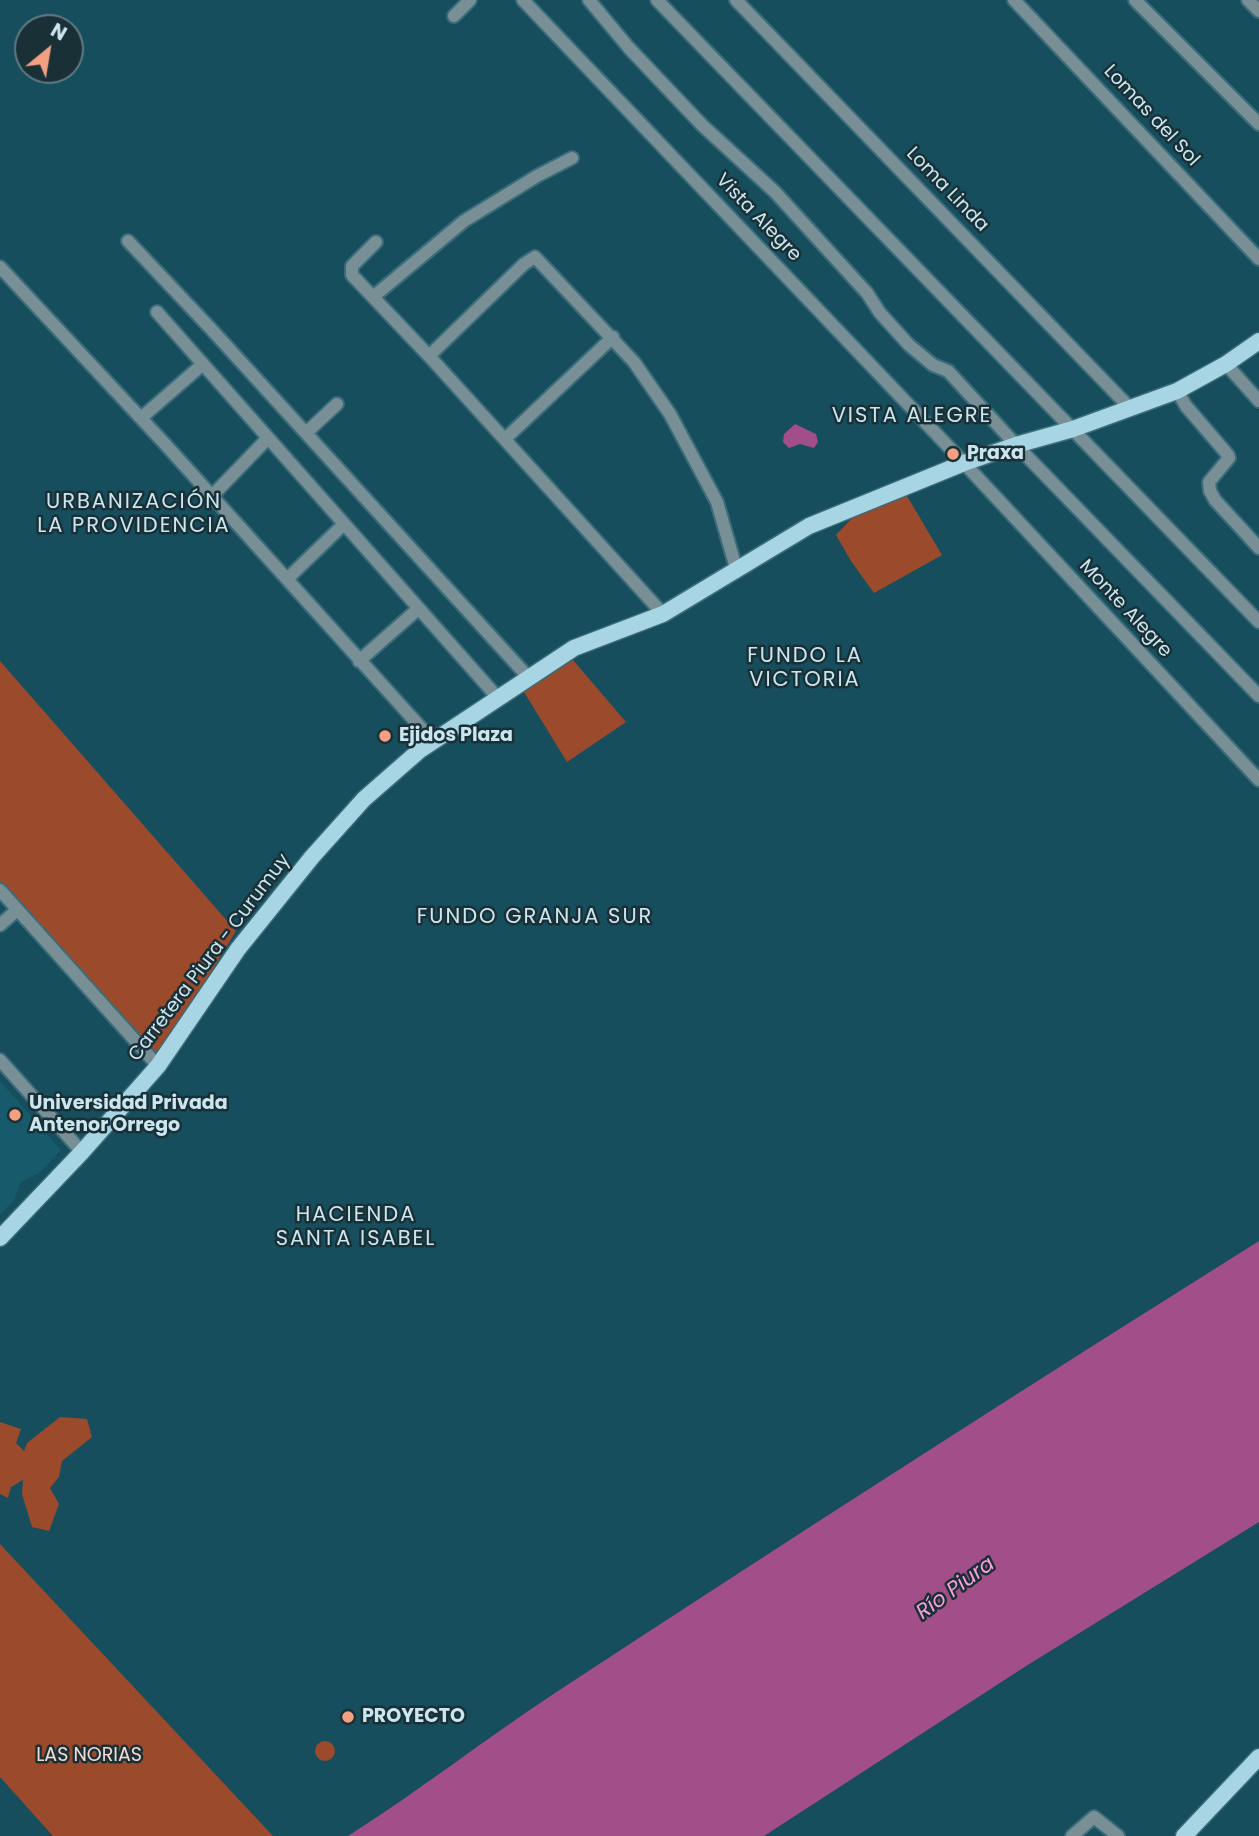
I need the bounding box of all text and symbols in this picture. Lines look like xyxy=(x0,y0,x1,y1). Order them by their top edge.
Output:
north arrow xyxy=(14,14,84,84)
text: N xyxy=(46,17,72,47)
street label: Lomas del Sol xyxy=(1098,61,1204,171)
street label: Loma Linda xyxy=(901,143,993,237)
street label: Vista Alegre xyxy=(710,169,806,267)
district label: VISTA ALEGRE xyxy=(833,404,991,430)
place label: Praxa xyxy=(967,443,1024,465)
marker: Praxa xyxy=(945,446,961,462)
district label: URBANIZACIÓN LA PROVIDENCIA xyxy=(39,490,229,540)
street label: Monte Alegre xyxy=(1074,555,1176,663)
district label: FUNDO LA VICTORIA xyxy=(748,644,862,694)
place label: Ejidos Plaza xyxy=(399,725,513,747)
marker: Ejidos Plaza xyxy=(377,728,393,744)
street label: Carretera Piura - Curumuy xyxy=(124,850,296,1066)
district label: FUNDO GRANJA SUR xyxy=(419,905,651,931)
place label: Universidad Privada Antenor Orrego xyxy=(29,1093,228,1137)
marker: Universidad Privada Antenor Orrego xyxy=(7,1107,23,1123)
district label: HACIENDA SANTA ISABEL xyxy=(277,1203,435,1253)
water label: Río Piura xyxy=(912,1552,1000,1626)
place label: PROYECTO xyxy=(362,1706,465,1728)
marker: PROYECTO xyxy=(340,1709,356,1725)
park label: LAS NORIAS xyxy=(36,1745,142,1767)

